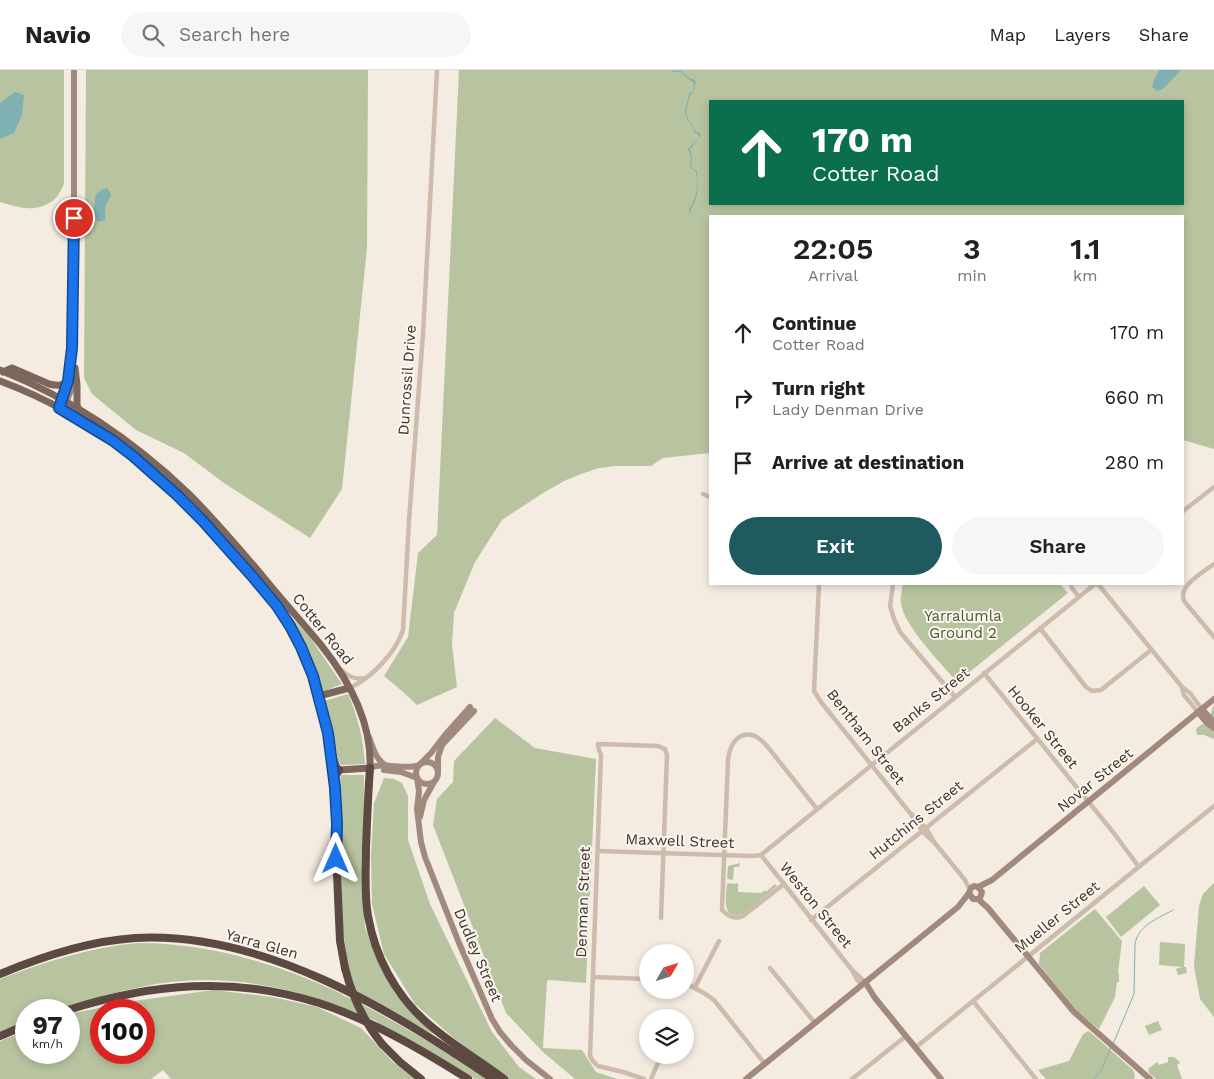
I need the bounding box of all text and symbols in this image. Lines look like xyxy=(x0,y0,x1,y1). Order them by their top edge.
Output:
search box xyxy=(121,12,471,57)
text: Navio xyxy=(25,21,91,49)
icon: search xyxy=(139,21,167,49)
text: Search here xyxy=(179,23,290,46)
text: Map xyxy=(989,24,1026,45)
text: Layers xyxy=(1054,24,1111,45)
text: Share xyxy=(1139,24,1189,45)
text: 170 m xyxy=(812,119,913,161)
icon: ahead xyxy=(729,120,794,185)
text: Cotter Road xyxy=(812,161,940,186)
pin xyxy=(53,197,95,239)
icon: arrive xyxy=(60,204,88,232)
text: 22:05 xyxy=(793,231,874,266)
text: 3 xyxy=(963,231,981,266)
text: 1.1 xyxy=(1070,231,1100,266)
text: Arrival xyxy=(808,266,858,285)
text: min xyxy=(957,266,987,285)
text: km xyxy=(1073,266,1097,285)
text: Continue xyxy=(772,312,856,335)
icon: ahead xyxy=(729,319,757,347)
text: 170 m xyxy=(1110,321,1164,344)
street label: Dunrossil Drive xyxy=(394,324,420,436)
text: Cotter Road xyxy=(772,335,865,354)
text: Turn right xyxy=(772,377,865,400)
icon: right xyxy=(729,384,757,412)
text: 660 m xyxy=(1104,386,1164,409)
text: Lady Denman Drive xyxy=(772,400,924,419)
icon: arrive xyxy=(729,449,757,477)
text: Arrive at destination xyxy=(772,451,964,474)
text: 280 m xyxy=(1105,451,1164,474)
button: Exit xyxy=(729,517,942,575)
button: Share xyxy=(952,517,1164,575)
street label: Cotter Road xyxy=(289,590,357,668)
park label: Yarralumla Ground 2 xyxy=(924,607,1002,642)
street label: Banks Street xyxy=(889,663,974,737)
street label: Hooker Street xyxy=(1004,682,1082,773)
street label: Bentham Street xyxy=(823,686,909,789)
street label: Novar Street xyxy=(1054,744,1137,816)
street label: Hutchins Street xyxy=(865,776,967,863)
street label: Maxwell Street xyxy=(625,830,736,852)
position arrow xyxy=(309,832,361,884)
street label: Denman Street xyxy=(572,845,594,958)
street label: Weston Street xyxy=(776,858,857,952)
street label: Mueller Street xyxy=(1011,877,1104,957)
street label: Dudley Street xyxy=(450,905,506,1005)
street label: Yarra Glen xyxy=(224,925,300,963)
north arrow xyxy=(639,944,694,999)
map controls xyxy=(639,944,694,1064)
speed limit sign: 100 xyxy=(90,999,155,1064)
button: layers xyxy=(639,1009,694,1064)
text: 97 xyxy=(33,1011,62,1040)
text: km/h xyxy=(32,1037,63,1051)

